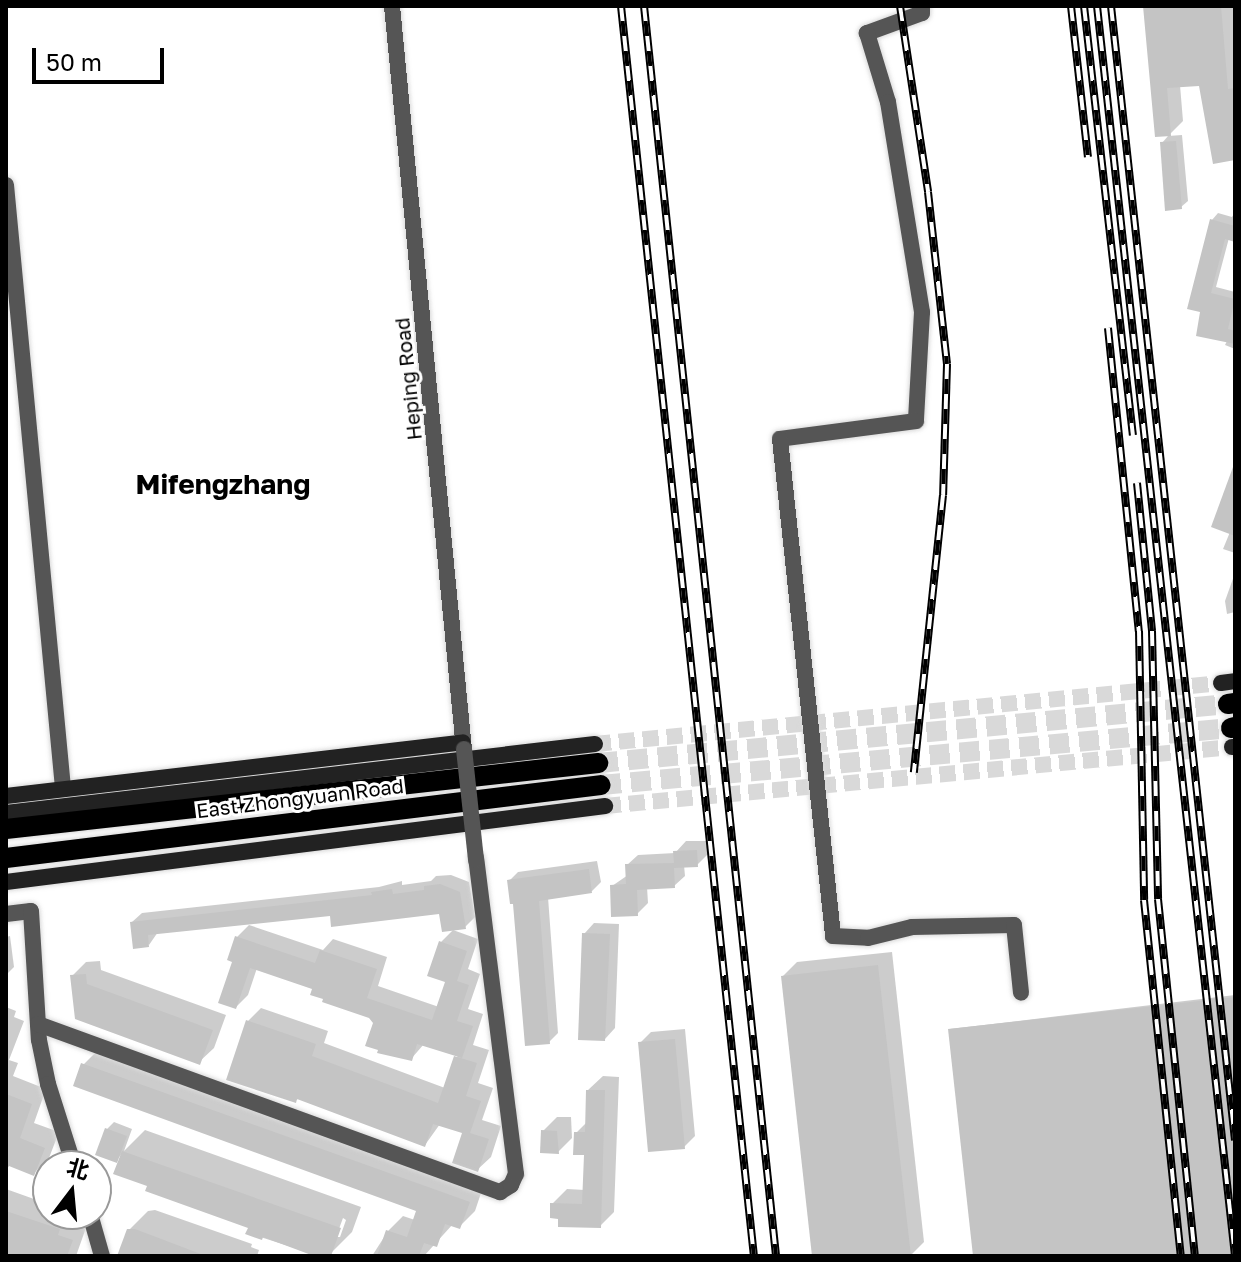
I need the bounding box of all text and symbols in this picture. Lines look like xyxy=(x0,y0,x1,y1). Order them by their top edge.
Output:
scale bar xyxy=(36,32,168,82)
text: 50 m xyxy=(46,47,102,76)
street label: Heping Road xyxy=(390,317,426,441)
district label: Mifengzhang xyxy=(136,467,310,501)
street label: East Zhongyuan Road xyxy=(195,773,405,823)
north arrow xyxy=(32,1150,112,1230)
text: 北 xyxy=(64,1152,92,1184)

